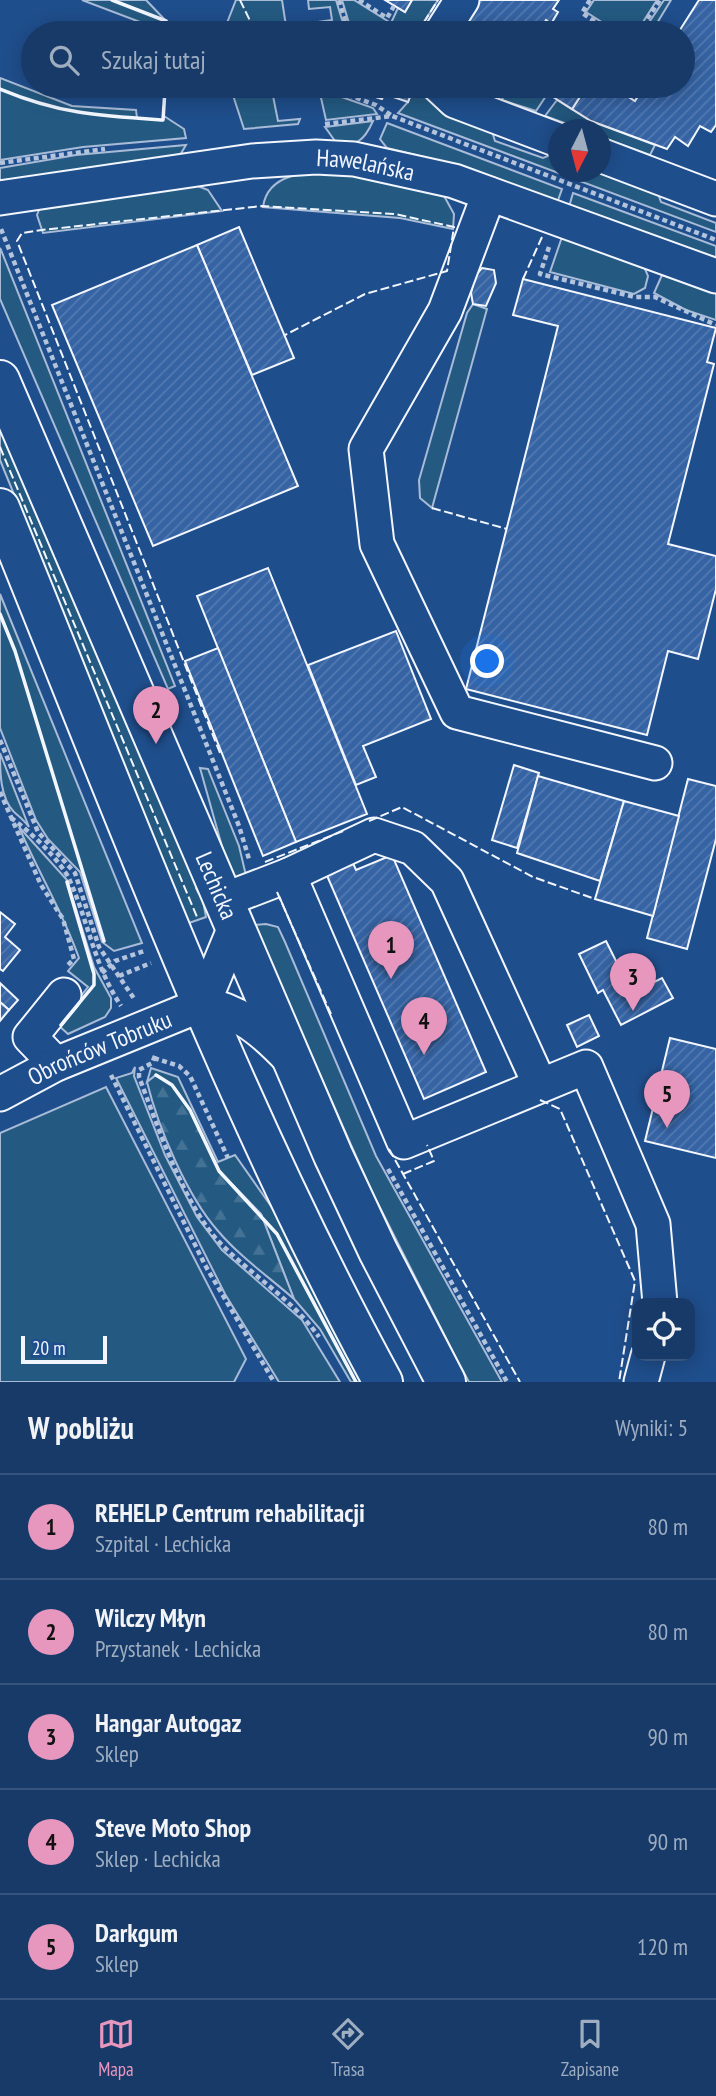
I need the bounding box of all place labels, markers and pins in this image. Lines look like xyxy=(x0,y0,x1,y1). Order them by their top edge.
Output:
pin: 2 xyxy=(133,686,179,744)
pin: 1 xyxy=(368,921,414,979)
pin: 3 xyxy=(610,953,656,1011)
pin: 4 xyxy=(401,997,447,1055)
pin: 5 xyxy=(644,1070,690,1128)

